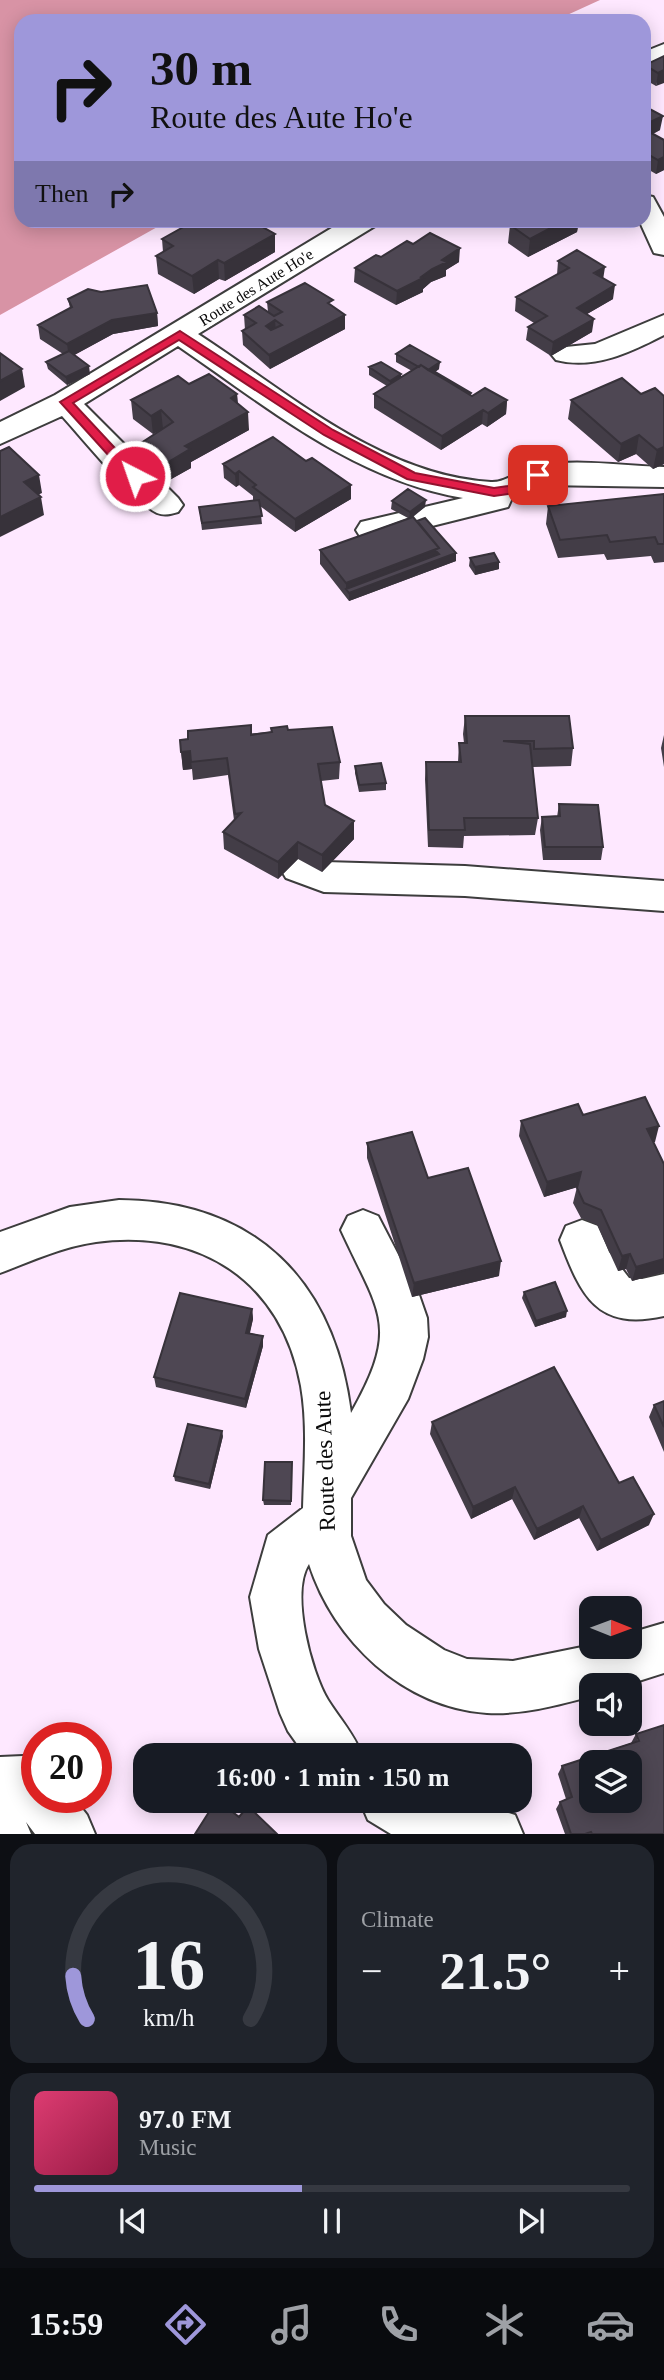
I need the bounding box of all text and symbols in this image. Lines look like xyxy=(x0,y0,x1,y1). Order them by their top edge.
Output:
text: 30 m xyxy=(150,41,252,96)
icon: right xyxy=(35,42,126,133)
text: Route des Aute Ho'e xyxy=(150,99,413,135)
icon: right xyxy=(102,175,140,213)
text: Then xyxy=(35,179,88,208)
street label: Route des Aute Ho'e xyxy=(196,245,316,329)
position arrow xyxy=(98,439,172,513)
pin xyxy=(508,445,568,505)
icon: arrive xyxy=(519,456,557,494)
street label: Route des Aute xyxy=(310,1390,340,1532)
north arrow xyxy=(579,1596,642,1659)
map controls xyxy=(579,1596,642,1813)
button: sound xyxy=(579,1673,642,1736)
speed limit sign: 20 xyxy=(21,1722,112,1813)
button: layers xyxy=(579,1750,642,1813)
text: 16:00 · 1 min · 150 m xyxy=(216,1763,450,1792)
text: Climate xyxy=(361,1907,434,1932)
text: 16 xyxy=(132,1925,205,2006)
text: 21.5° xyxy=(440,1943,551,2000)
text: − xyxy=(361,1950,382,1992)
text: + xyxy=(609,1950,630,1992)
text: km/h xyxy=(143,2004,195,2031)
text: 97.0 FM xyxy=(139,2105,231,2134)
text: Music xyxy=(139,2135,197,2160)
icon: previous xyxy=(114,2202,152,2240)
icon: pause xyxy=(313,2202,351,2240)
icon: next xyxy=(512,2202,550,2240)
icon: directions xyxy=(161,2300,210,2349)
icon: music xyxy=(267,2300,316,2349)
icon: phone xyxy=(374,2300,423,2349)
icon: climate xyxy=(480,2300,529,2349)
icon: car xyxy=(586,2300,635,2349)
text: 15:59 xyxy=(29,2306,103,2342)

